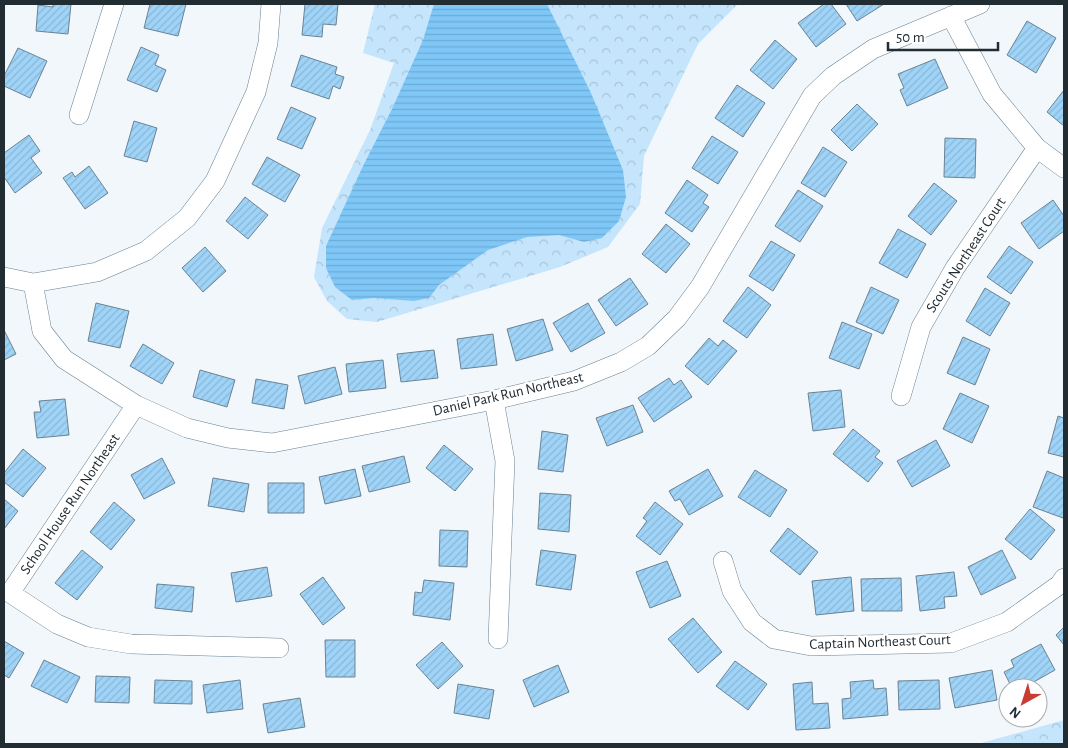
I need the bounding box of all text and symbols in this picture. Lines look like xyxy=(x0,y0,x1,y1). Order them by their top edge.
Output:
scale bar xyxy=(888,20,998,52)
text: 50 m xyxy=(896,30,925,45)
street label: Scouts Northeast Court xyxy=(923,195,1009,315)
street label: Daniel Park Run Northeast xyxy=(431,369,585,419)
street label: School House Run Northeast xyxy=(17,431,123,577)
street label: Captain Northeast Court xyxy=(809,632,951,652)
north arrow xyxy=(998,678,1048,728)
text: N xyxy=(1007,704,1024,721)

